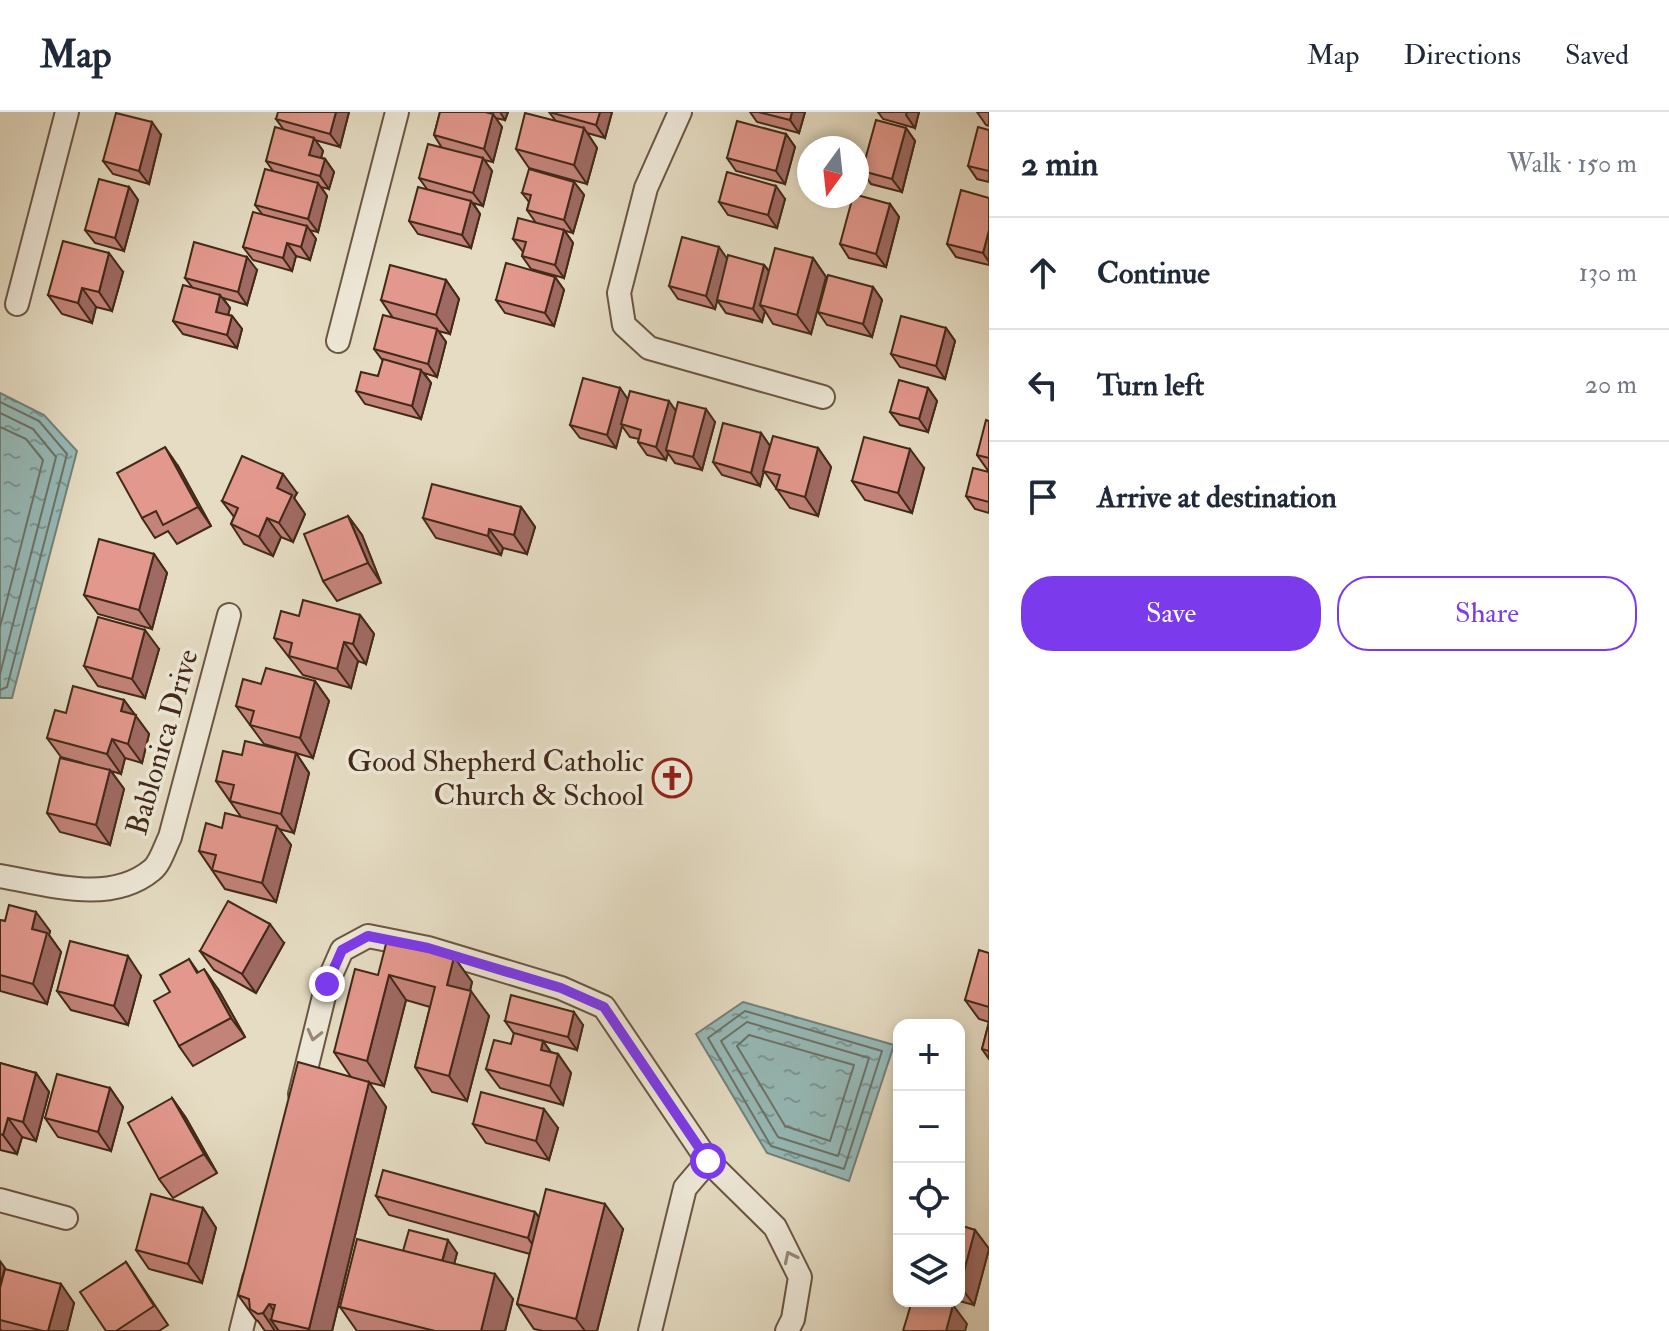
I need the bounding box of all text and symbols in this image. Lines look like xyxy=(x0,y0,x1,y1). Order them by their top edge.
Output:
text: Map xyxy=(40,31,111,79)
text: Map xyxy=(1307,38,1360,73)
text: Directions xyxy=(1404,38,1521,73)
text: Saved xyxy=(1565,38,1629,73)
north arrow xyxy=(797,136,869,208)
text: 2 min xyxy=(1021,143,1098,186)
text: Walk · 150 m xyxy=(1508,148,1637,180)
icon: ahead xyxy=(1021,251,1065,295)
text: Continue xyxy=(1097,255,1210,292)
text: 130 m xyxy=(1579,257,1637,289)
icon: left xyxy=(1021,363,1065,407)
text: Turn left xyxy=(1097,367,1204,404)
text: 20 m xyxy=(1585,369,1637,401)
icon: arrive xyxy=(1021,475,1065,519)
text: Arrive at destination xyxy=(1097,479,1337,516)
button: Save xyxy=(1021,576,1321,651)
button: Share xyxy=(1337,576,1637,651)
street label: Bablonica Drive xyxy=(118,645,207,839)
place label: Good Shepherd Catholic Church & School xyxy=(347,743,644,814)
church icon: Good Shepherd Catholic Church & School xyxy=(651,757,693,799)
route end xyxy=(309,966,345,1002)
map controls xyxy=(893,1019,965,1307)
button: + xyxy=(893,1019,965,1091)
one-way arrow xyxy=(307,1028,324,1042)
button: − xyxy=(893,1091,965,1163)
route start xyxy=(690,1143,726,1179)
button: locate xyxy=(893,1163,965,1235)
button: layers xyxy=(893,1235,965,1307)
one-way arrow xyxy=(784,1251,800,1266)

